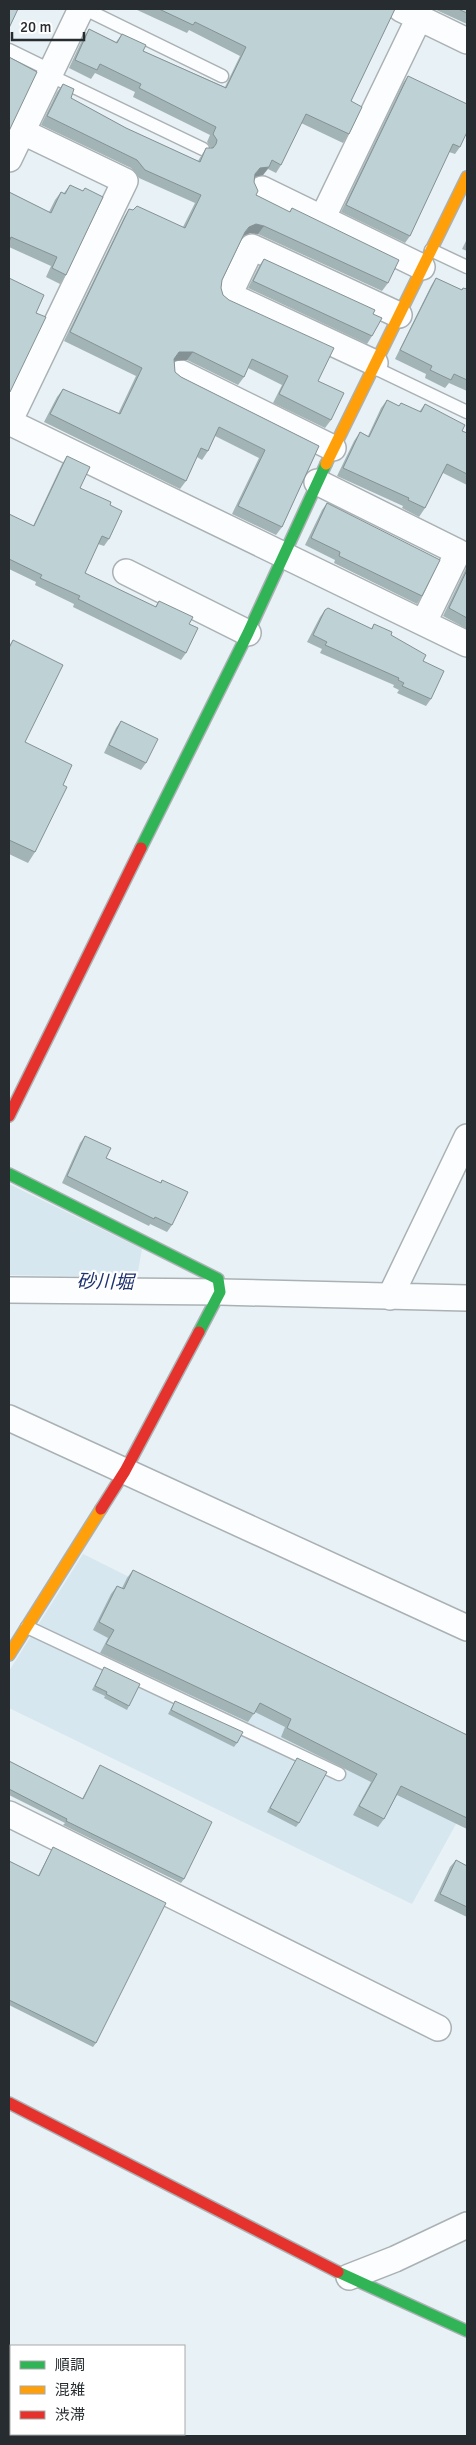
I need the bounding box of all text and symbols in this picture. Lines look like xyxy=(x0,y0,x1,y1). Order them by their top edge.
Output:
scale bar xyxy=(12,10,85,42)
text: 20 m xyxy=(20,18,51,36)
water label: 砂川堀 xyxy=(76,1270,137,1295)
legend xyxy=(10,2345,185,2435)
text: 順調 xyxy=(55,2356,85,2374)
text: 混雑 xyxy=(55,2381,85,2399)
text: 渋滞 xyxy=(55,2406,85,2424)

